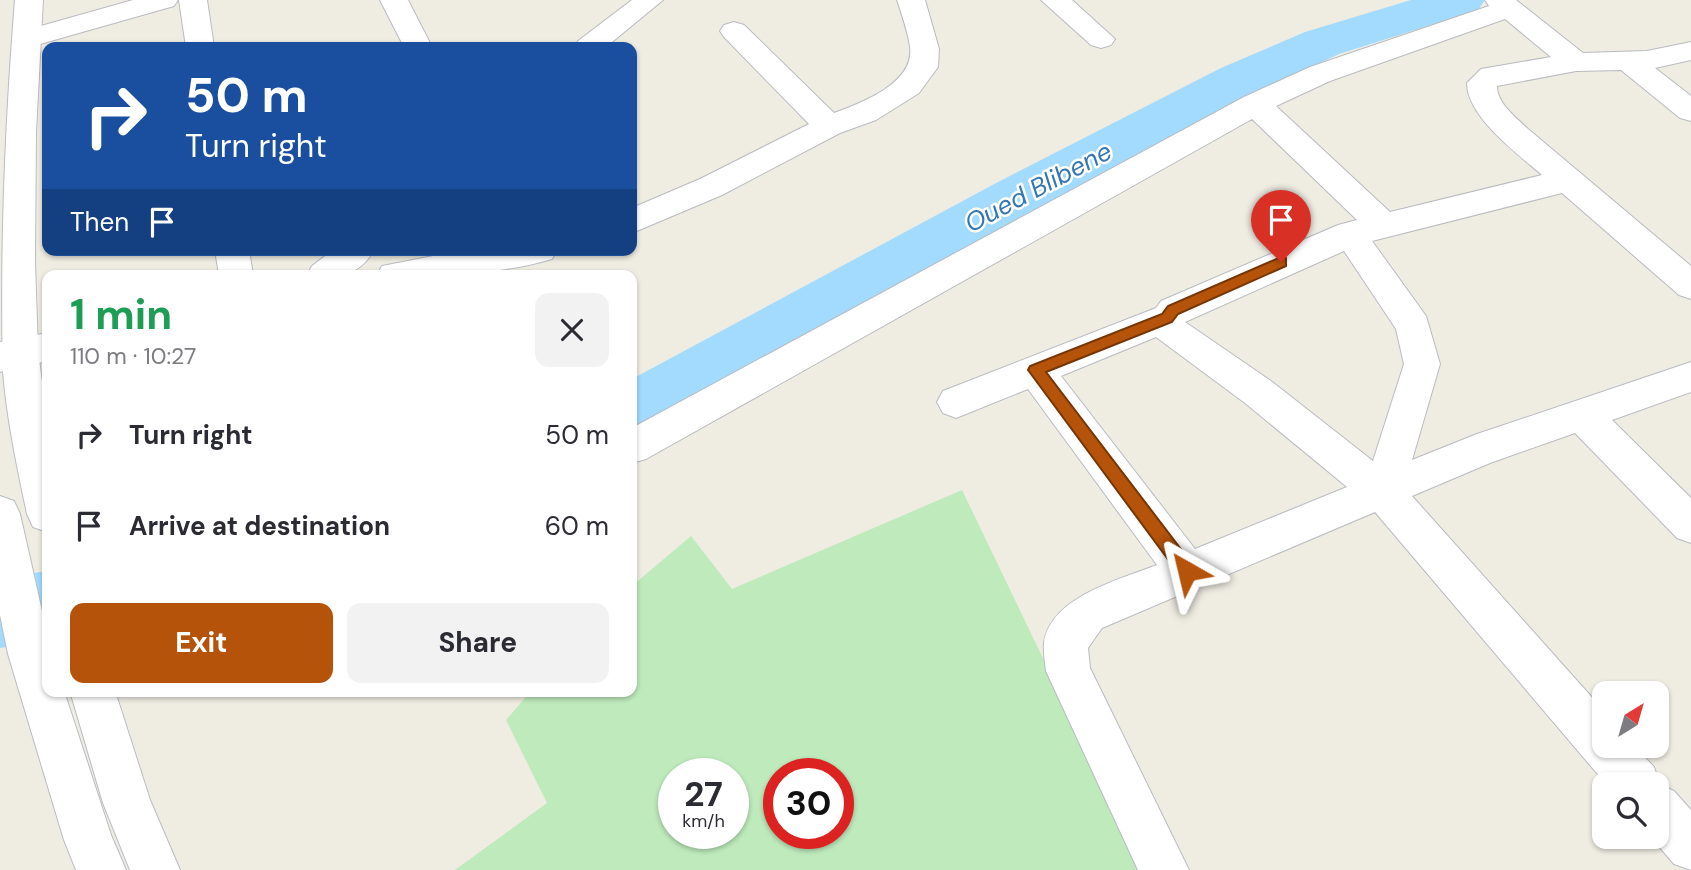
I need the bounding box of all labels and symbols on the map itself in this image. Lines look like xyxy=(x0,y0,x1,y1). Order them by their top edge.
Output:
water label: Oued Blibene xyxy=(958,134,1118,240)
pin xyxy=(1251,190,1311,262)
position arrow xyxy=(1150,534,1224,608)
north arrow xyxy=(1592,681,1670,758)
speed limit sign: 30 xyxy=(763,758,854,849)

